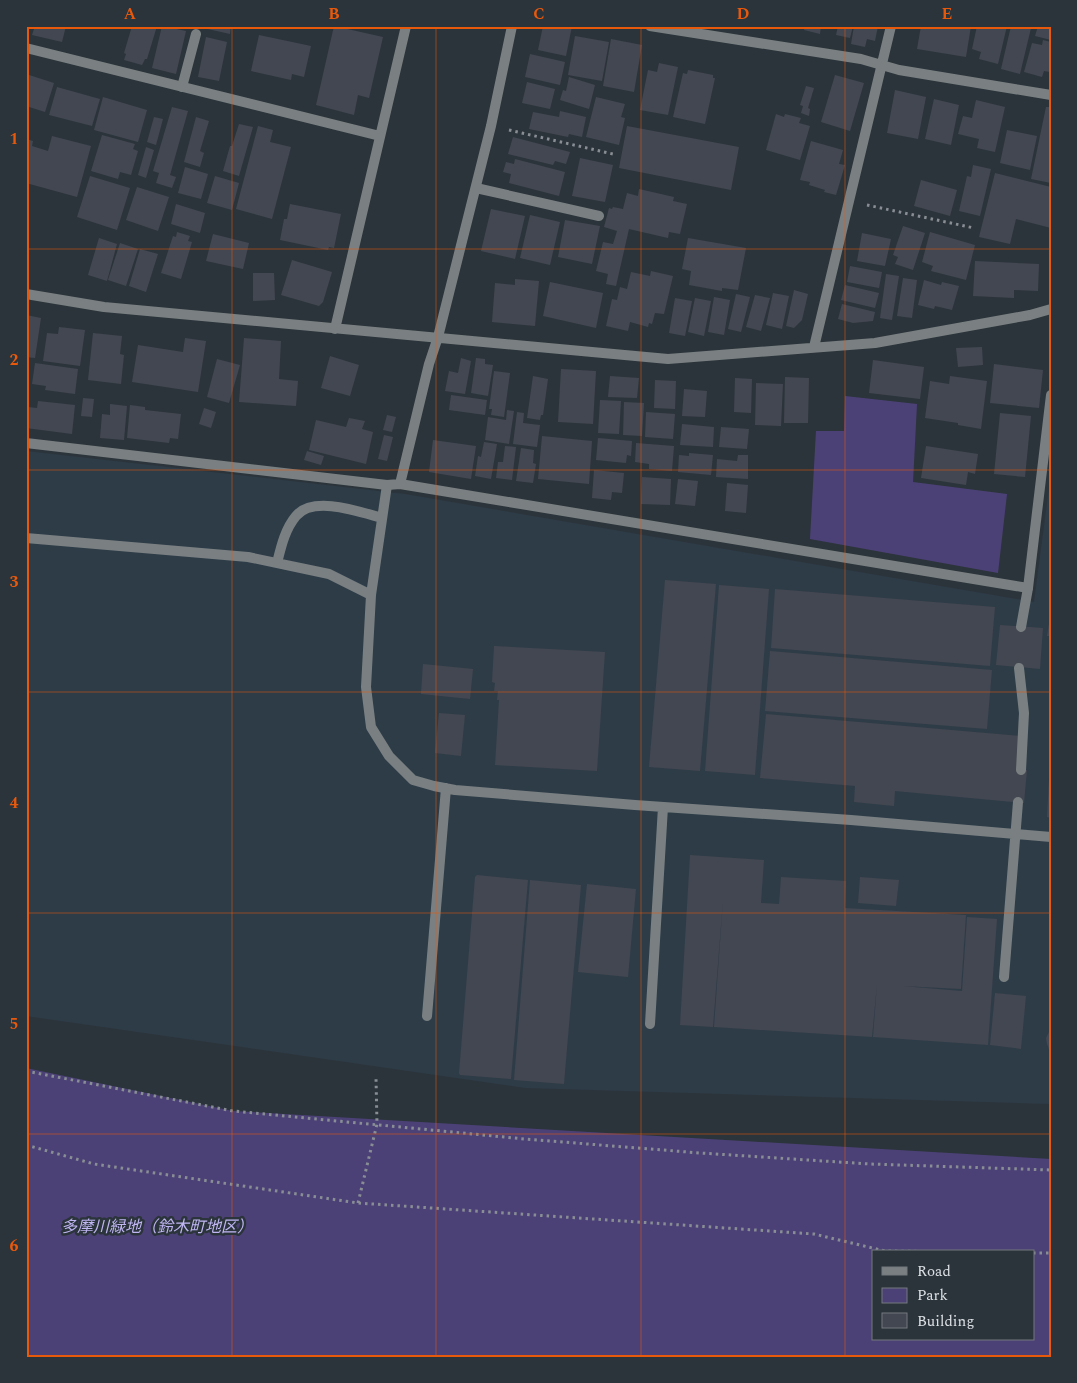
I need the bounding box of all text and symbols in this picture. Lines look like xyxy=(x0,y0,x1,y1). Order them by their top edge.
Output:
text: A xyxy=(124,2,137,26)
text: B xyxy=(328,2,340,26)
text: C xyxy=(533,2,545,26)
text: D xyxy=(737,2,750,26)
text: E xyxy=(942,2,952,26)
text: 1 xyxy=(10,127,18,151)
text: 2 xyxy=(10,348,19,372)
text: 3 xyxy=(10,570,19,594)
text: 4 xyxy=(10,791,19,815)
text: 5 xyxy=(10,1012,18,1036)
park label: 多摩川緑地（鈴木町地区） xyxy=(61,1215,253,1239)
text: 6 xyxy=(10,1234,19,1258)
legend xyxy=(872,1250,1034,1340)
text: Road xyxy=(917,1260,951,1283)
text: Park xyxy=(917,1284,948,1307)
text: Building xyxy=(917,1310,974,1333)

